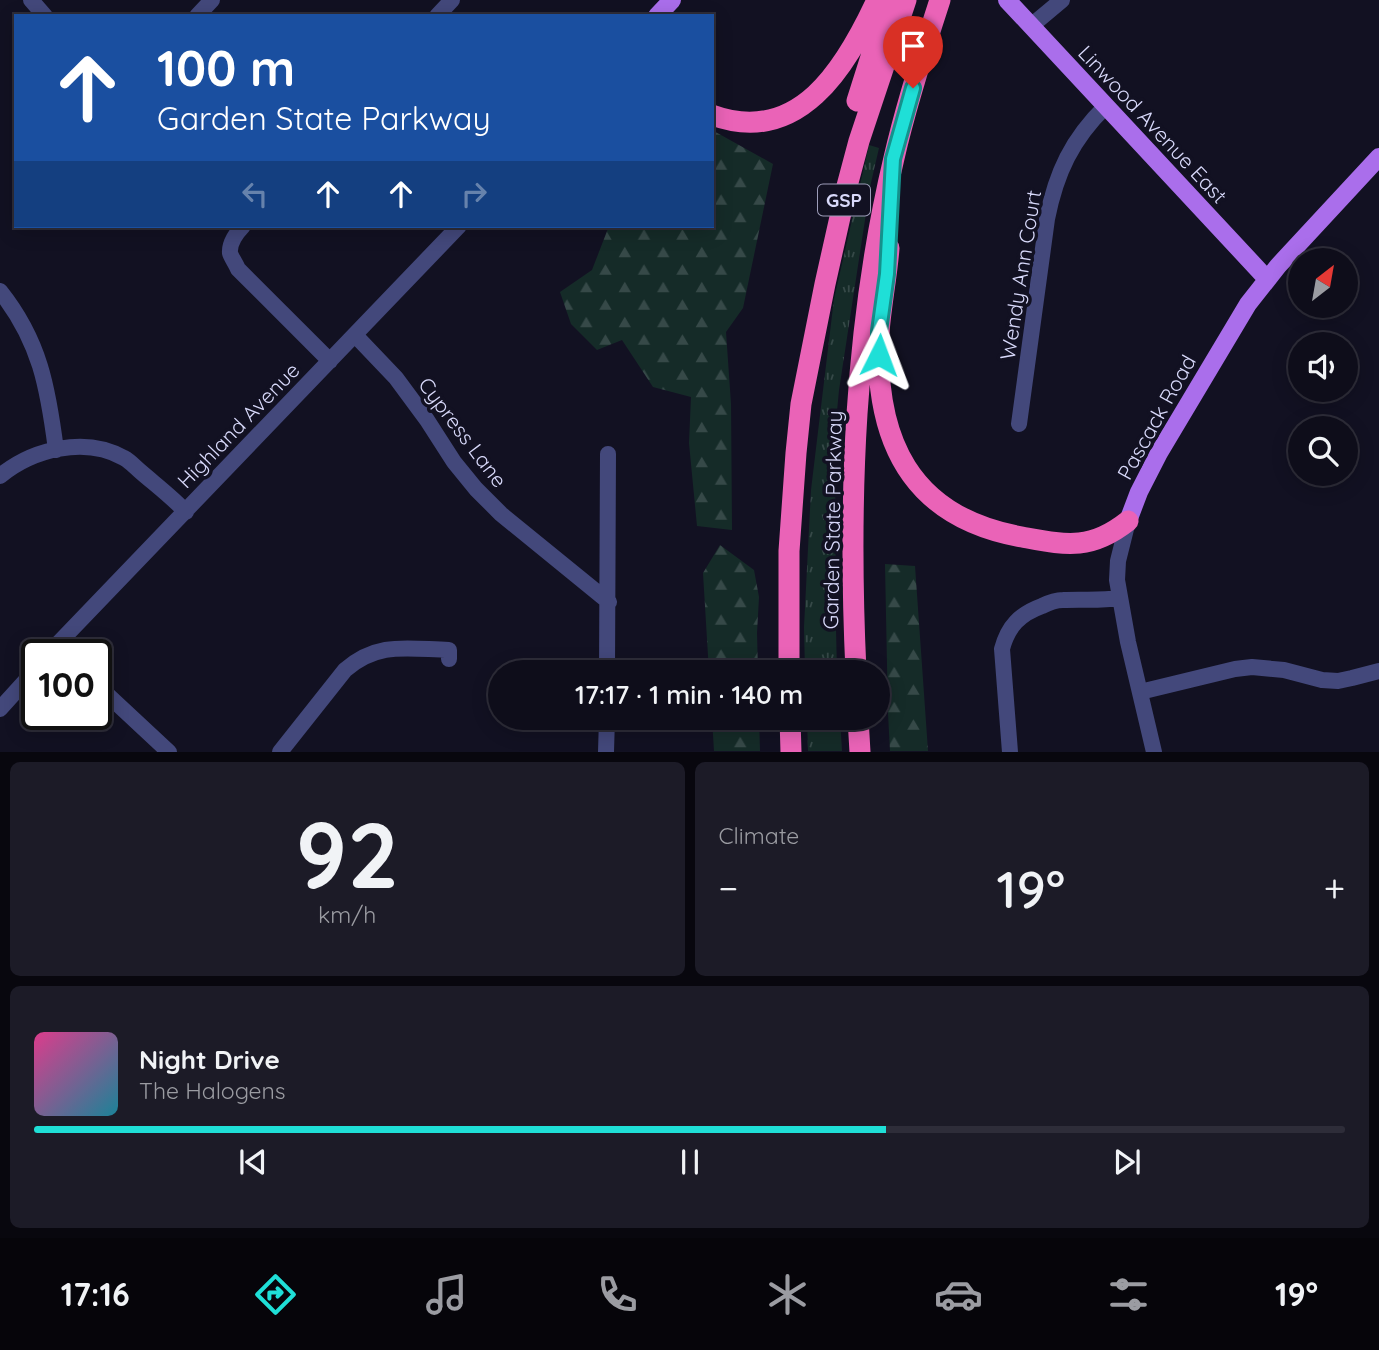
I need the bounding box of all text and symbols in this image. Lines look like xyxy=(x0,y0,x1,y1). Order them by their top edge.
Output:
pin xyxy=(883,16,943,88)
icon: arrive xyxy=(894,27,932,65)
text: 100 m xyxy=(157,37,295,98)
street label: Linwood Avenue East xyxy=(1073,40,1233,208)
icon: ahead xyxy=(42,42,133,133)
text: Garden State Parkway xyxy=(157,98,491,138)
icon: left xyxy=(236,175,274,213)
icon: ahead xyxy=(309,175,347,213)
icon: ahead xyxy=(382,175,420,213)
icon: right xyxy=(455,175,493,213)
road number: GSP xyxy=(818,184,870,216)
street label: Wendy Ann Court xyxy=(994,188,1046,362)
north arrow xyxy=(1288,248,1358,318)
map controls xyxy=(1288,248,1358,486)
position arrow xyxy=(842,318,916,392)
button: sound xyxy=(1288,332,1358,402)
street label: Pascack Road xyxy=(1111,350,1201,484)
street label: Highland Avenue xyxy=(171,357,305,493)
street label: Cypress Lane xyxy=(413,372,513,492)
street label: Garden State Parkway xyxy=(817,410,847,630)
button: search xyxy=(1288,416,1358,486)
speed limit sign: 100 xyxy=(21,639,112,730)
text: 17:17 · 1 min · 140 m xyxy=(575,678,803,711)
text: 92 xyxy=(296,797,399,911)
text: Climate xyxy=(719,821,799,850)
text: 19° xyxy=(997,856,1065,921)
text: − xyxy=(719,864,738,912)
text: + xyxy=(1324,864,1345,912)
text: km/h xyxy=(318,900,376,929)
text: Night Drive xyxy=(139,1043,280,1076)
text: The Halogens xyxy=(139,1076,286,1105)
icon: previous xyxy=(234,1143,272,1181)
icon: pause xyxy=(671,1143,709,1181)
icon: next xyxy=(1108,1143,1146,1181)
icon: directions xyxy=(251,1270,300,1319)
icon: music xyxy=(422,1270,471,1319)
icon: phone xyxy=(593,1270,642,1319)
icon: climate xyxy=(763,1270,812,1319)
icon: car xyxy=(934,1270,983,1319)
icon: filters xyxy=(1104,1270,1153,1319)
text: 17:16 xyxy=(61,1274,130,1314)
text: 19° xyxy=(1275,1274,1318,1314)

